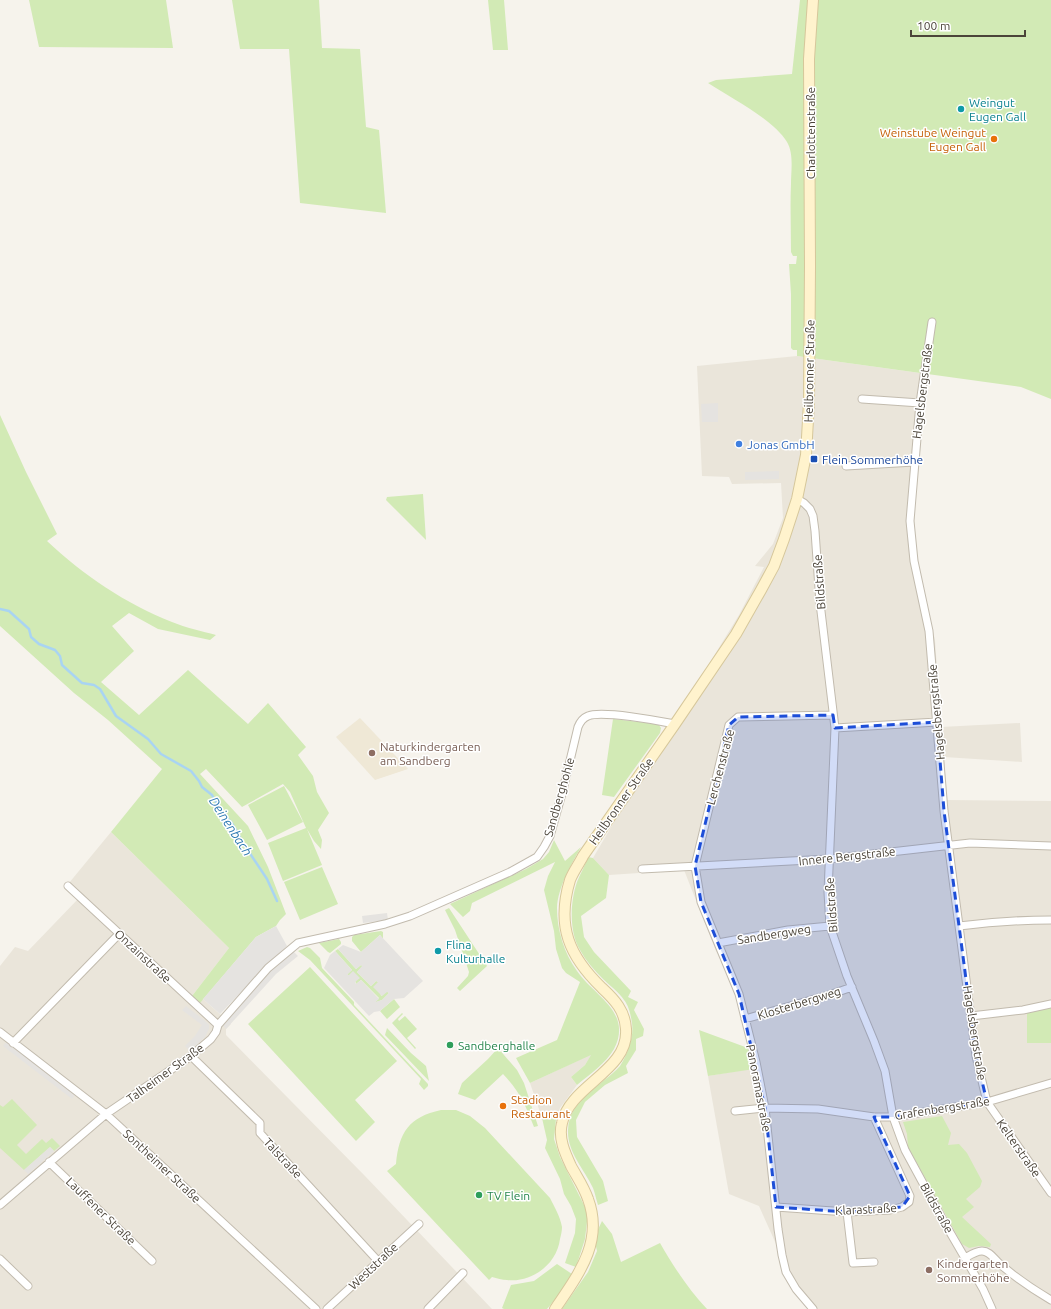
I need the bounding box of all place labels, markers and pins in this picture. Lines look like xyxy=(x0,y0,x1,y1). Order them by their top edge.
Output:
place label: Weingut Eugen Gall xyxy=(969,96,1026,123)
marker: Weingut Eugen Gall xyxy=(956,104,966,114)
place label: Weinstube Weingut Eugen Gall xyxy=(880,126,986,153)
marker: Weinstube Weingut Eugen Gall xyxy=(989,134,999,144)
place label: Jonas GmbH xyxy=(747,438,815,451)
marker: Jonas GmbH xyxy=(734,439,744,449)
place label: Flein Sommerhöhe xyxy=(822,453,923,466)
marker: Flein Sommerhöhe xyxy=(809,454,819,464)
place label: Naturkindergarten am Sandberg xyxy=(380,740,481,767)
marker: Naturkindergarten am Sandberg xyxy=(367,748,377,758)
place label: Flina Kulturhalle xyxy=(446,938,505,965)
marker: Flina Kulturhalle xyxy=(433,946,443,956)
place label: Sandberghalle xyxy=(458,1039,535,1052)
marker: Sandberghalle xyxy=(445,1040,455,1050)
place label: Stadion Restaurant xyxy=(511,1093,571,1120)
marker: Stadion Restaurant xyxy=(498,1101,508,1111)
place label: TV Flein xyxy=(487,1189,530,1202)
marker: TV Flein xyxy=(474,1190,484,1200)
place label: Kindergarten Sommerhöhe xyxy=(937,1257,1010,1284)
marker: Kindergarten Sommerhöhe xyxy=(924,1265,934,1275)

